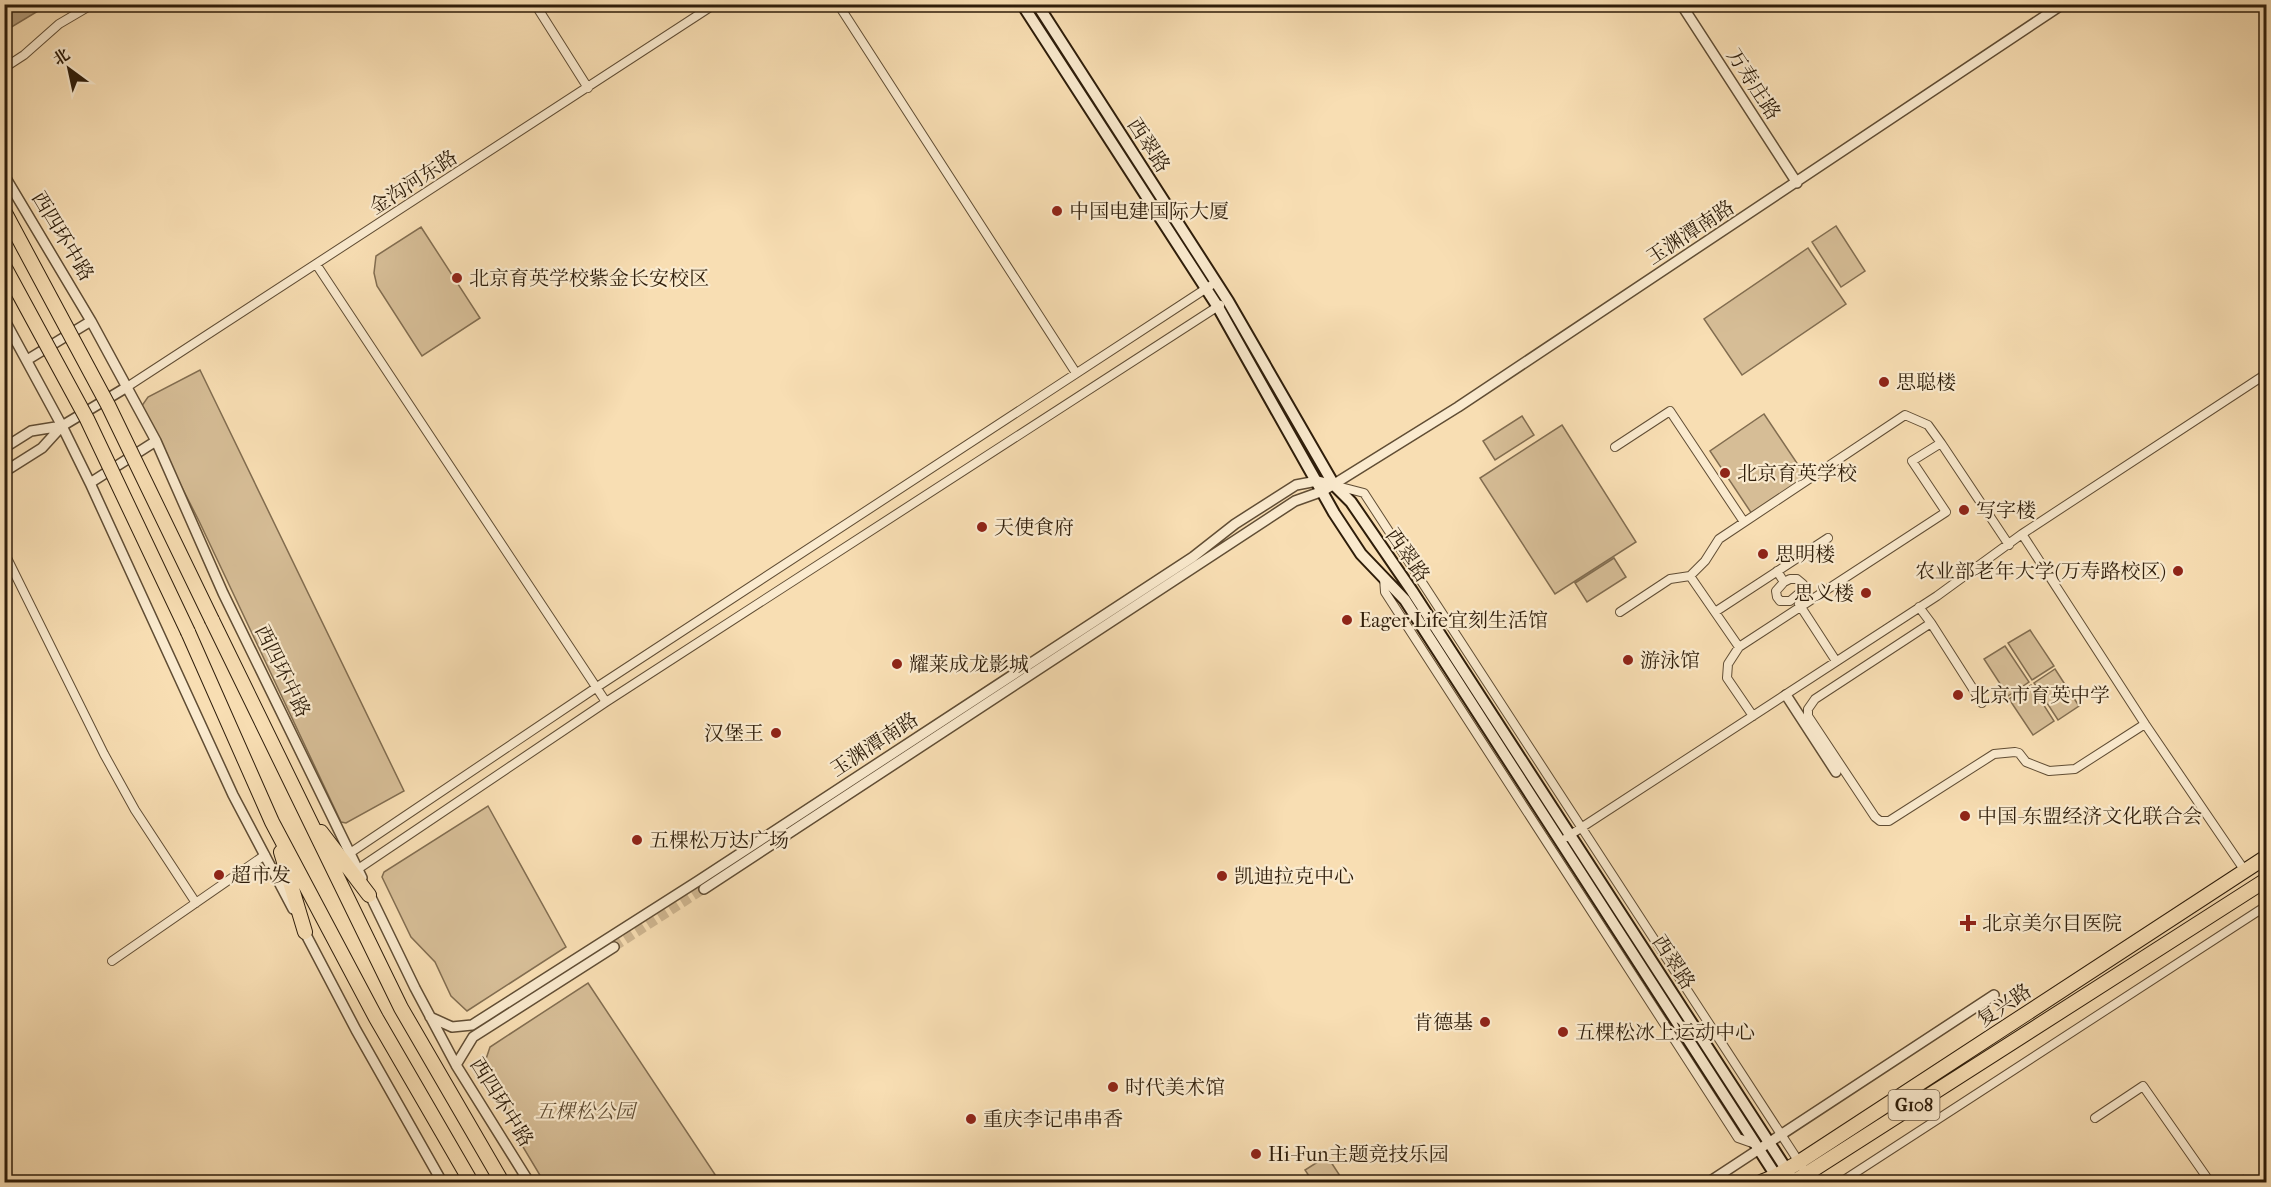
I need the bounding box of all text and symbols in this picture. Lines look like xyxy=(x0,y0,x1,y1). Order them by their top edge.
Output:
north arrow xyxy=(39,39,99,99)
street label: 万寿庄路 xyxy=(1722,44,1785,124)
text: 北 xyxy=(49,45,73,69)
street label: 西翠路 xyxy=(1123,114,1175,177)
street label: 金沟河东路 xyxy=(365,146,461,219)
street label: 西四环中路 xyxy=(27,187,98,285)
street label: 玉渊潭南路 xyxy=(1642,196,1738,269)
place label: 中国电建国际大厦 xyxy=(1069,200,1229,223)
marker: 中国电建国际大厦 xyxy=(1050,204,1064,218)
place label: 北京育英学校紫金长安校区 xyxy=(469,267,709,290)
marker: 北京育英学校紫金长安校区 xyxy=(450,271,464,285)
place label: 思聪楼 xyxy=(1896,371,1956,394)
marker: 思聪楼 xyxy=(1877,375,1891,389)
place label: 北京育英学校 xyxy=(1737,462,1857,485)
marker: 北京育英学校 xyxy=(1718,466,1732,480)
place label: 写字楼 xyxy=(1976,499,2036,522)
marker: 写字楼 xyxy=(1957,503,1971,517)
place label: 天使食府 xyxy=(994,516,1074,539)
marker: 天使食府 xyxy=(975,520,989,534)
street label: 西翠路 xyxy=(1381,524,1434,586)
place label: 思明楼 xyxy=(1775,543,1835,566)
marker: 思明楼 xyxy=(1756,547,1770,561)
place label: 农业部老年大学(万寿路校区) xyxy=(1915,560,2166,583)
marker: 农业部老年大学(万寿路校区) xyxy=(2171,564,2185,578)
place label: 思义楼 xyxy=(1794,582,1854,605)
marker: 思义楼 xyxy=(1859,586,1873,600)
place label: Eager Life宜刻生活馆 xyxy=(1359,609,1548,632)
marker: Eager Life宜刻生活馆 xyxy=(1340,613,1354,627)
street label: 西四环中路 xyxy=(250,621,315,721)
place label: 游泳馆 xyxy=(1640,649,1700,672)
place label: 耀莱成龙影城 xyxy=(909,653,1029,676)
marker: 游泳馆 xyxy=(1621,653,1635,667)
marker: 耀莱成龙影城 xyxy=(890,657,904,671)
place label: 北京市育英中学 xyxy=(1970,684,2110,707)
marker: 北京市育英中学 xyxy=(1951,688,1965,702)
street label: 玉渊潭南路 xyxy=(826,708,922,781)
place label: 汉堡王 xyxy=(704,722,764,745)
marker: 汉堡王 xyxy=(769,726,783,740)
place label: 中国-东盟经济文化联合会 xyxy=(1977,805,2202,828)
marker: 中国-东盟经济文化联合会 xyxy=(1958,809,1972,823)
place label: 五棵松万达广场 xyxy=(649,829,789,852)
marker: 五棵松万达广场 xyxy=(630,833,644,847)
place label: 超市发 xyxy=(231,864,291,887)
place label: 凯迪拉克中心 xyxy=(1234,865,1354,888)
marker: 超市发 xyxy=(212,868,226,882)
marker: 凯迪拉克中心 xyxy=(1215,869,1229,883)
place label: 北京美尔目医院 xyxy=(1982,912,2122,935)
marker: 北京美尔目医院 xyxy=(1959,914,1977,932)
street label: 西翠路 xyxy=(1648,931,1700,994)
street label: 复兴路 xyxy=(1973,979,2036,1032)
place label: 肯德基 xyxy=(1413,1011,1473,1034)
marker: 肯德基 xyxy=(1478,1015,1492,1029)
place label: 五棵松冰上运动中心 xyxy=(1575,1021,1755,1044)
marker: 五棵松冰上运动中心 xyxy=(1556,1025,1570,1039)
street label: 西四环中路 xyxy=(465,1054,538,1151)
place label: 时代美术馆 xyxy=(1125,1076,1225,1099)
marker: 时代美术馆 xyxy=(1106,1080,1120,1094)
road number: G108 xyxy=(1888,1090,1940,1120)
park label: 五棵松公园 xyxy=(535,1100,638,1123)
place label: 重庆李记串串香 xyxy=(983,1108,1123,1131)
marker: 重庆李记串串香 xyxy=(964,1112,978,1126)
place label: Hi-Fun主题竞技乐园 xyxy=(1268,1143,1449,1166)
marker: Hi-Fun主题竞技乐园 xyxy=(1249,1147,1263,1161)

